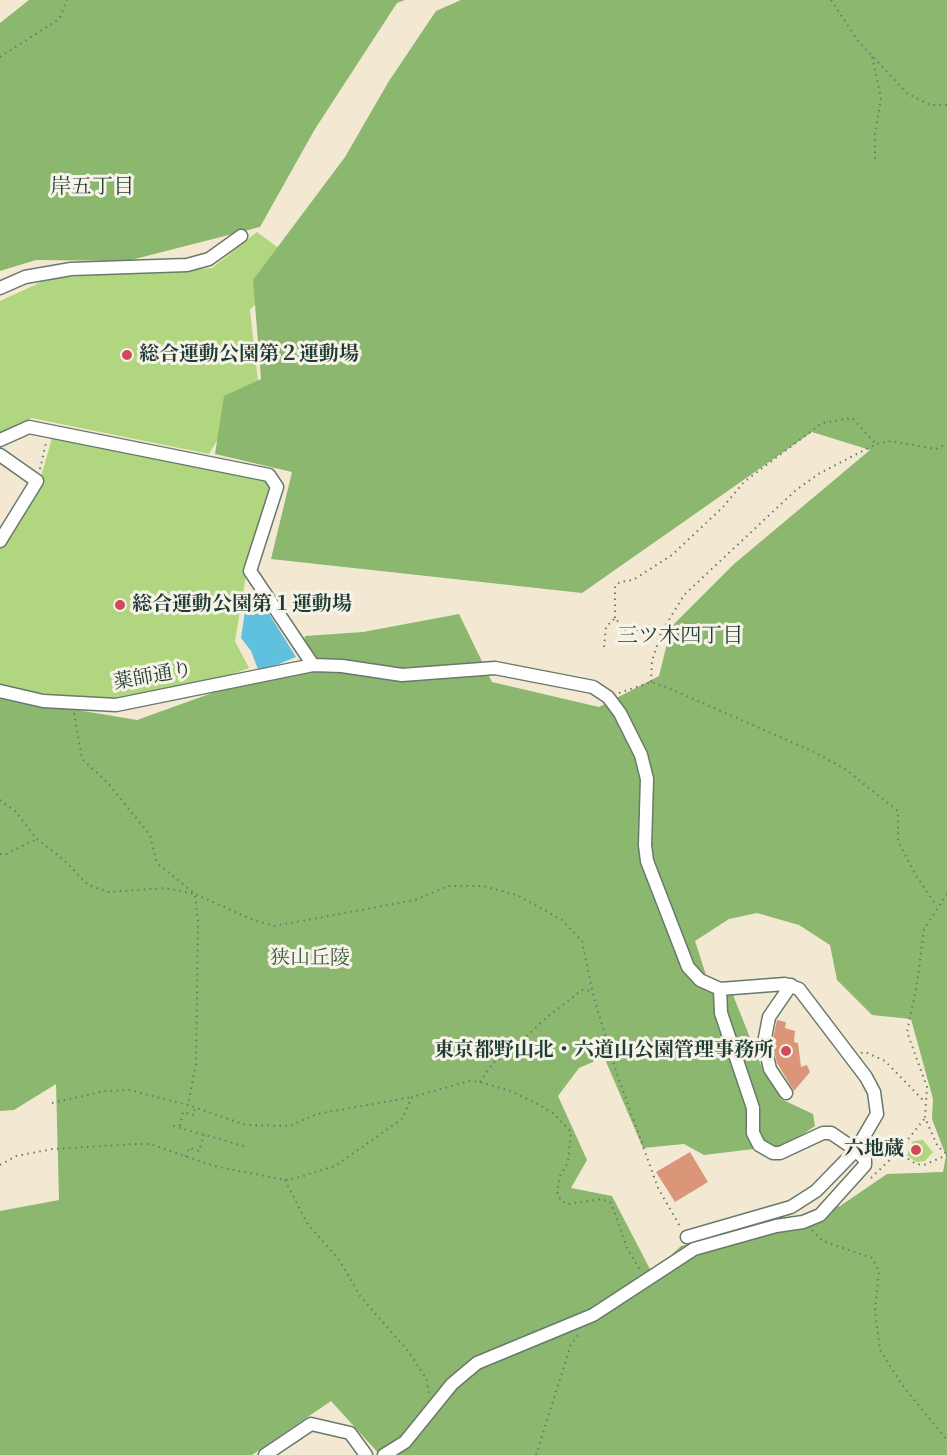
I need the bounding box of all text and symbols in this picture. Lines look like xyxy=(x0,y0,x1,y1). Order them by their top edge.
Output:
district label: 岸五丁目 xyxy=(50,175,134,201)
place label: 総合運動公園第２運動場 xyxy=(139,343,359,367)
marker: 総合運動公園第２運動場 xyxy=(120,348,134,362)
place label: 総合運動公園第１運動場 xyxy=(132,593,352,617)
marker: 総合運動公園第１運動場 xyxy=(113,598,127,612)
district label: 三ツ木四丁目 xyxy=(617,624,743,650)
street label: 薬師通り xyxy=(112,658,194,696)
park label: 狭山丘陵 xyxy=(270,947,350,971)
place label: 東京都野山北・六道山公園管理事務所 xyxy=(434,1039,774,1063)
marker: 東京都野山北・六道山公園管理事務所 xyxy=(779,1044,793,1058)
place label: 六地蔵 xyxy=(844,1138,904,1162)
marker: 六地蔵 xyxy=(909,1143,923,1157)

